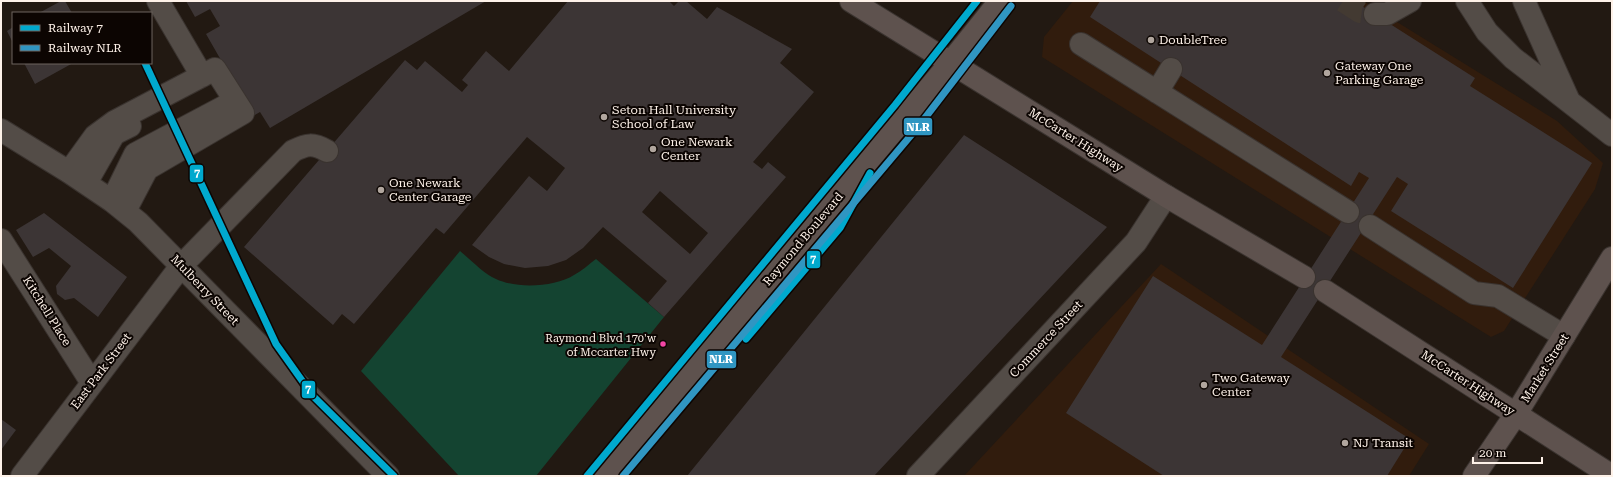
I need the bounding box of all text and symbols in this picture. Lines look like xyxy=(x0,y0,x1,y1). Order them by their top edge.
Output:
legend xyxy=(12,12,152,64)
text: Railway 7 xyxy=(48,21,103,35)
place label: DoubleTree xyxy=(1159,33,1227,47)
marker: DoubleTree xyxy=(1146,35,1156,45)
text: Railway NLR xyxy=(48,41,122,55)
place label: Gateway One Parking Garage xyxy=(1335,59,1424,87)
marker: Gateway One Parking Garage xyxy=(1322,68,1332,78)
place label: Seton Hall University School of Law xyxy=(612,103,737,131)
street label: McCarter Highway xyxy=(1026,105,1127,175)
marker: Seton Hall University School of Law xyxy=(599,112,609,122)
line badge: NLR xyxy=(903,117,933,136)
text: NLR xyxy=(906,121,930,134)
place label: One Newark Center xyxy=(661,135,733,163)
marker: One Newark Center xyxy=(648,144,658,154)
line badge: 7 xyxy=(189,164,204,183)
text: 7 xyxy=(194,167,200,180)
place label: One Newark Center Garage xyxy=(389,176,472,204)
marker: One Newark Center Garage xyxy=(376,185,386,195)
street label: Raymond Boulevard xyxy=(760,189,846,288)
line badge: 7 xyxy=(806,250,821,269)
street label: Mulberry Street xyxy=(168,252,242,328)
text: 7 xyxy=(810,253,816,266)
street label: Kitchell Place xyxy=(20,274,74,349)
street label: Commerce Street xyxy=(1007,297,1086,380)
street label: East Park Street xyxy=(68,330,134,412)
street label: Market Street xyxy=(1518,331,1572,405)
place label: Raymond Blvd 170'w of Mccarter Hwy xyxy=(545,332,657,359)
marker: Raymond Blvd 170'w of Mccarter Hwy xyxy=(658,339,668,349)
street label: McCarter Highway xyxy=(1419,348,1518,419)
line badge: NLR xyxy=(706,350,737,369)
text: NLR xyxy=(709,353,733,366)
place label: Two Gateway Center xyxy=(1212,371,1291,399)
line badge: 7 xyxy=(301,380,316,399)
marker: Two Gateway Center xyxy=(1199,380,1209,390)
text: 7 xyxy=(305,383,311,396)
place label: NJ Transit xyxy=(1353,436,1414,450)
marker: NJ Transit xyxy=(1340,438,1350,448)
scale bar xyxy=(1473,439,1542,465)
text: 20 m xyxy=(1479,446,1506,460)

